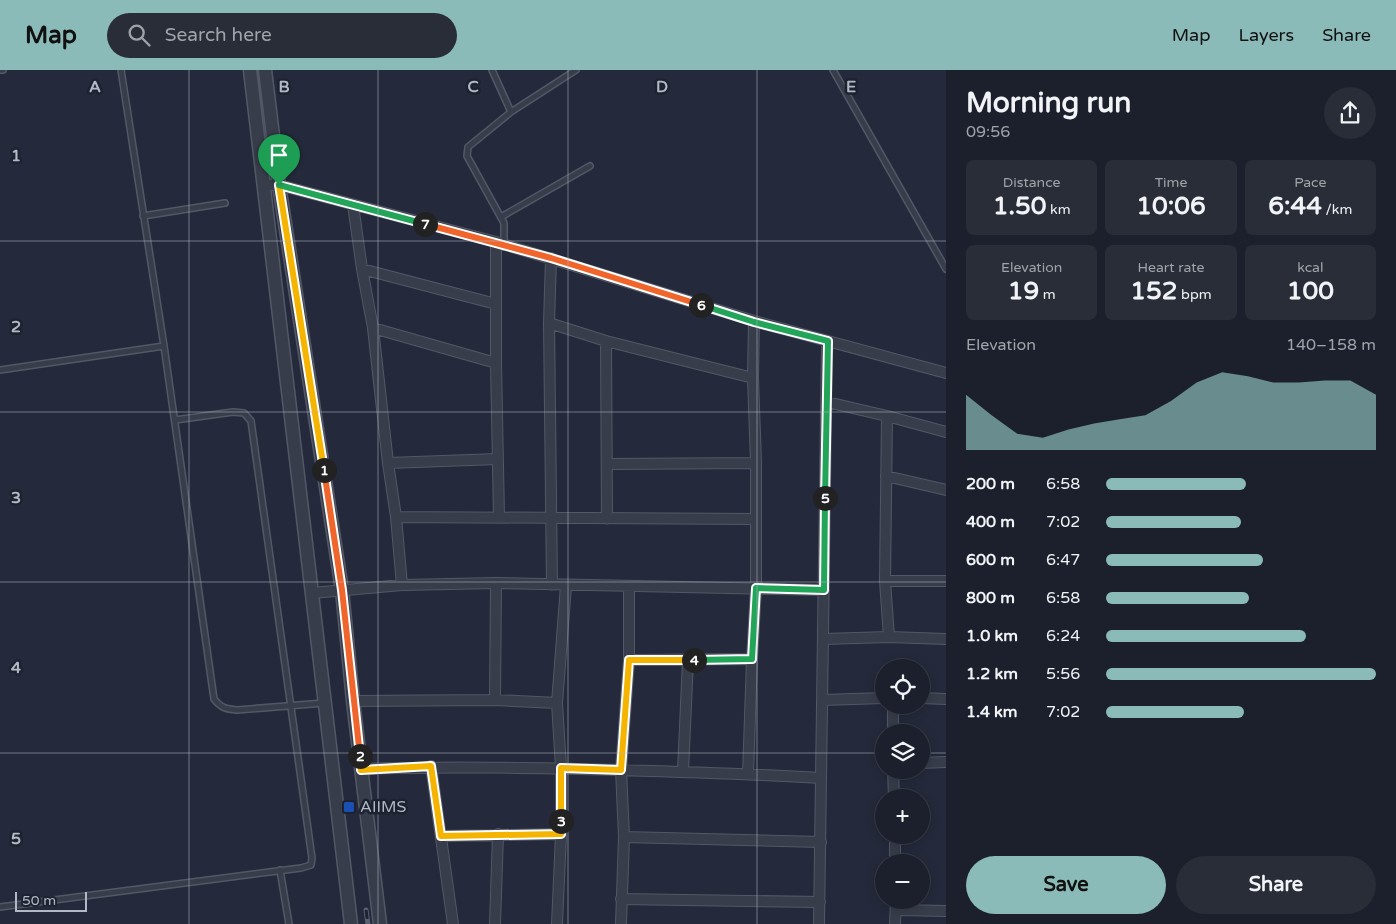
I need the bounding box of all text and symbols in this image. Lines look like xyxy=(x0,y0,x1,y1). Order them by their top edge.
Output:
search box xyxy=(107,13,457,58)
text: Map xyxy=(25,21,77,50)
icon: search xyxy=(125,21,153,49)
text: Search here xyxy=(165,24,272,46)
text: Map xyxy=(1172,24,1211,46)
text: Layers xyxy=(1239,24,1294,46)
text: Share xyxy=(1322,24,1371,46)
text: A xyxy=(89,77,101,97)
text: B xyxy=(278,77,290,97)
text: C xyxy=(467,77,479,97)
text: D xyxy=(656,77,668,97)
text: E xyxy=(846,77,856,97)
text: Morning run xyxy=(966,86,1131,120)
button: share xyxy=(1324,87,1376,139)
text: 09:56 xyxy=(966,122,1010,142)
pin xyxy=(258,134,300,185)
icon: arrive xyxy=(265,141,293,169)
text: 1 xyxy=(11,146,21,166)
text: Distance xyxy=(1003,174,1060,191)
text: Time xyxy=(1155,174,1187,191)
text: Pace xyxy=(1294,174,1326,191)
text: 1.50 xyxy=(993,191,1046,221)
text: 10:06 xyxy=(1136,191,1206,221)
text: 6:44 xyxy=(1268,191,1322,221)
text: km xyxy=(1046,201,1071,218)
text: /km xyxy=(1322,201,1352,218)
pin: 7 xyxy=(412,212,438,236)
text: 7 xyxy=(421,216,430,233)
text: Elevation xyxy=(1001,259,1062,276)
text: Heart rate xyxy=(1138,259,1204,276)
text: kcal xyxy=(1297,259,1323,276)
text: 19 xyxy=(1008,276,1039,306)
text: 152 xyxy=(1130,276,1177,306)
text: 100 xyxy=(1287,276,1334,306)
text: m xyxy=(1039,286,1056,303)
text: bpm xyxy=(1177,286,1212,303)
pin: 6 xyxy=(688,292,714,318)
text: 6 xyxy=(697,297,706,314)
text: 2 xyxy=(11,317,21,337)
text: Elevation xyxy=(966,335,1036,355)
text: 140–158 m xyxy=(1286,335,1376,355)
pin: 1 xyxy=(312,458,336,482)
text: 1 xyxy=(320,462,329,479)
text: 200 m xyxy=(966,474,1015,494)
text: 6:58 xyxy=(1046,474,1080,494)
pin: 5 xyxy=(812,486,838,510)
text: 3 xyxy=(11,488,21,508)
text: 5 xyxy=(821,490,830,507)
text: 400 m xyxy=(966,512,1015,532)
text: 7:02 xyxy=(1046,512,1080,532)
text: 600 m xyxy=(966,550,1015,570)
text: 6:47 xyxy=(1046,550,1080,570)
text: 800 m xyxy=(966,588,1015,608)
text: 6:58 xyxy=(1046,588,1080,608)
text: 1.0 km xyxy=(966,626,1018,646)
text: 6:24 xyxy=(1046,626,1080,646)
pin: 4 xyxy=(682,648,706,672)
text: 4 xyxy=(690,652,699,669)
text: 4 xyxy=(11,658,21,678)
map controls xyxy=(875,659,930,909)
button: locate xyxy=(875,659,930,714)
text: 1.2 km xyxy=(966,664,1018,684)
text: 5:56 xyxy=(1046,664,1080,684)
text: 1.4 km xyxy=(966,702,1018,722)
text: 7:02 xyxy=(1046,702,1080,722)
button: layers xyxy=(875,724,930,779)
pin: 2 xyxy=(348,744,372,768)
text: 2 xyxy=(356,748,365,765)
button: + xyxy=(875,789,930,844)
place label: AIIMS xyxy=(360,797,407,817)
marker: AIIMS xyxy=(342,800,356,814)
pin: 3 xyxy=(548,808,574,834)
text: 3 xyxy=(557,813,566,830)
text: 5 xyxy=(11,829,21,849)
button: − xyxy=(875,854,930,909)
button: Save xyxy=(966,856,1166,914)
button: Share xyxy=(1176,856,1376,914)
scale bar xyxy=(15,889,88,912)
text: 50 m xyxy=(22,892,56,909)

